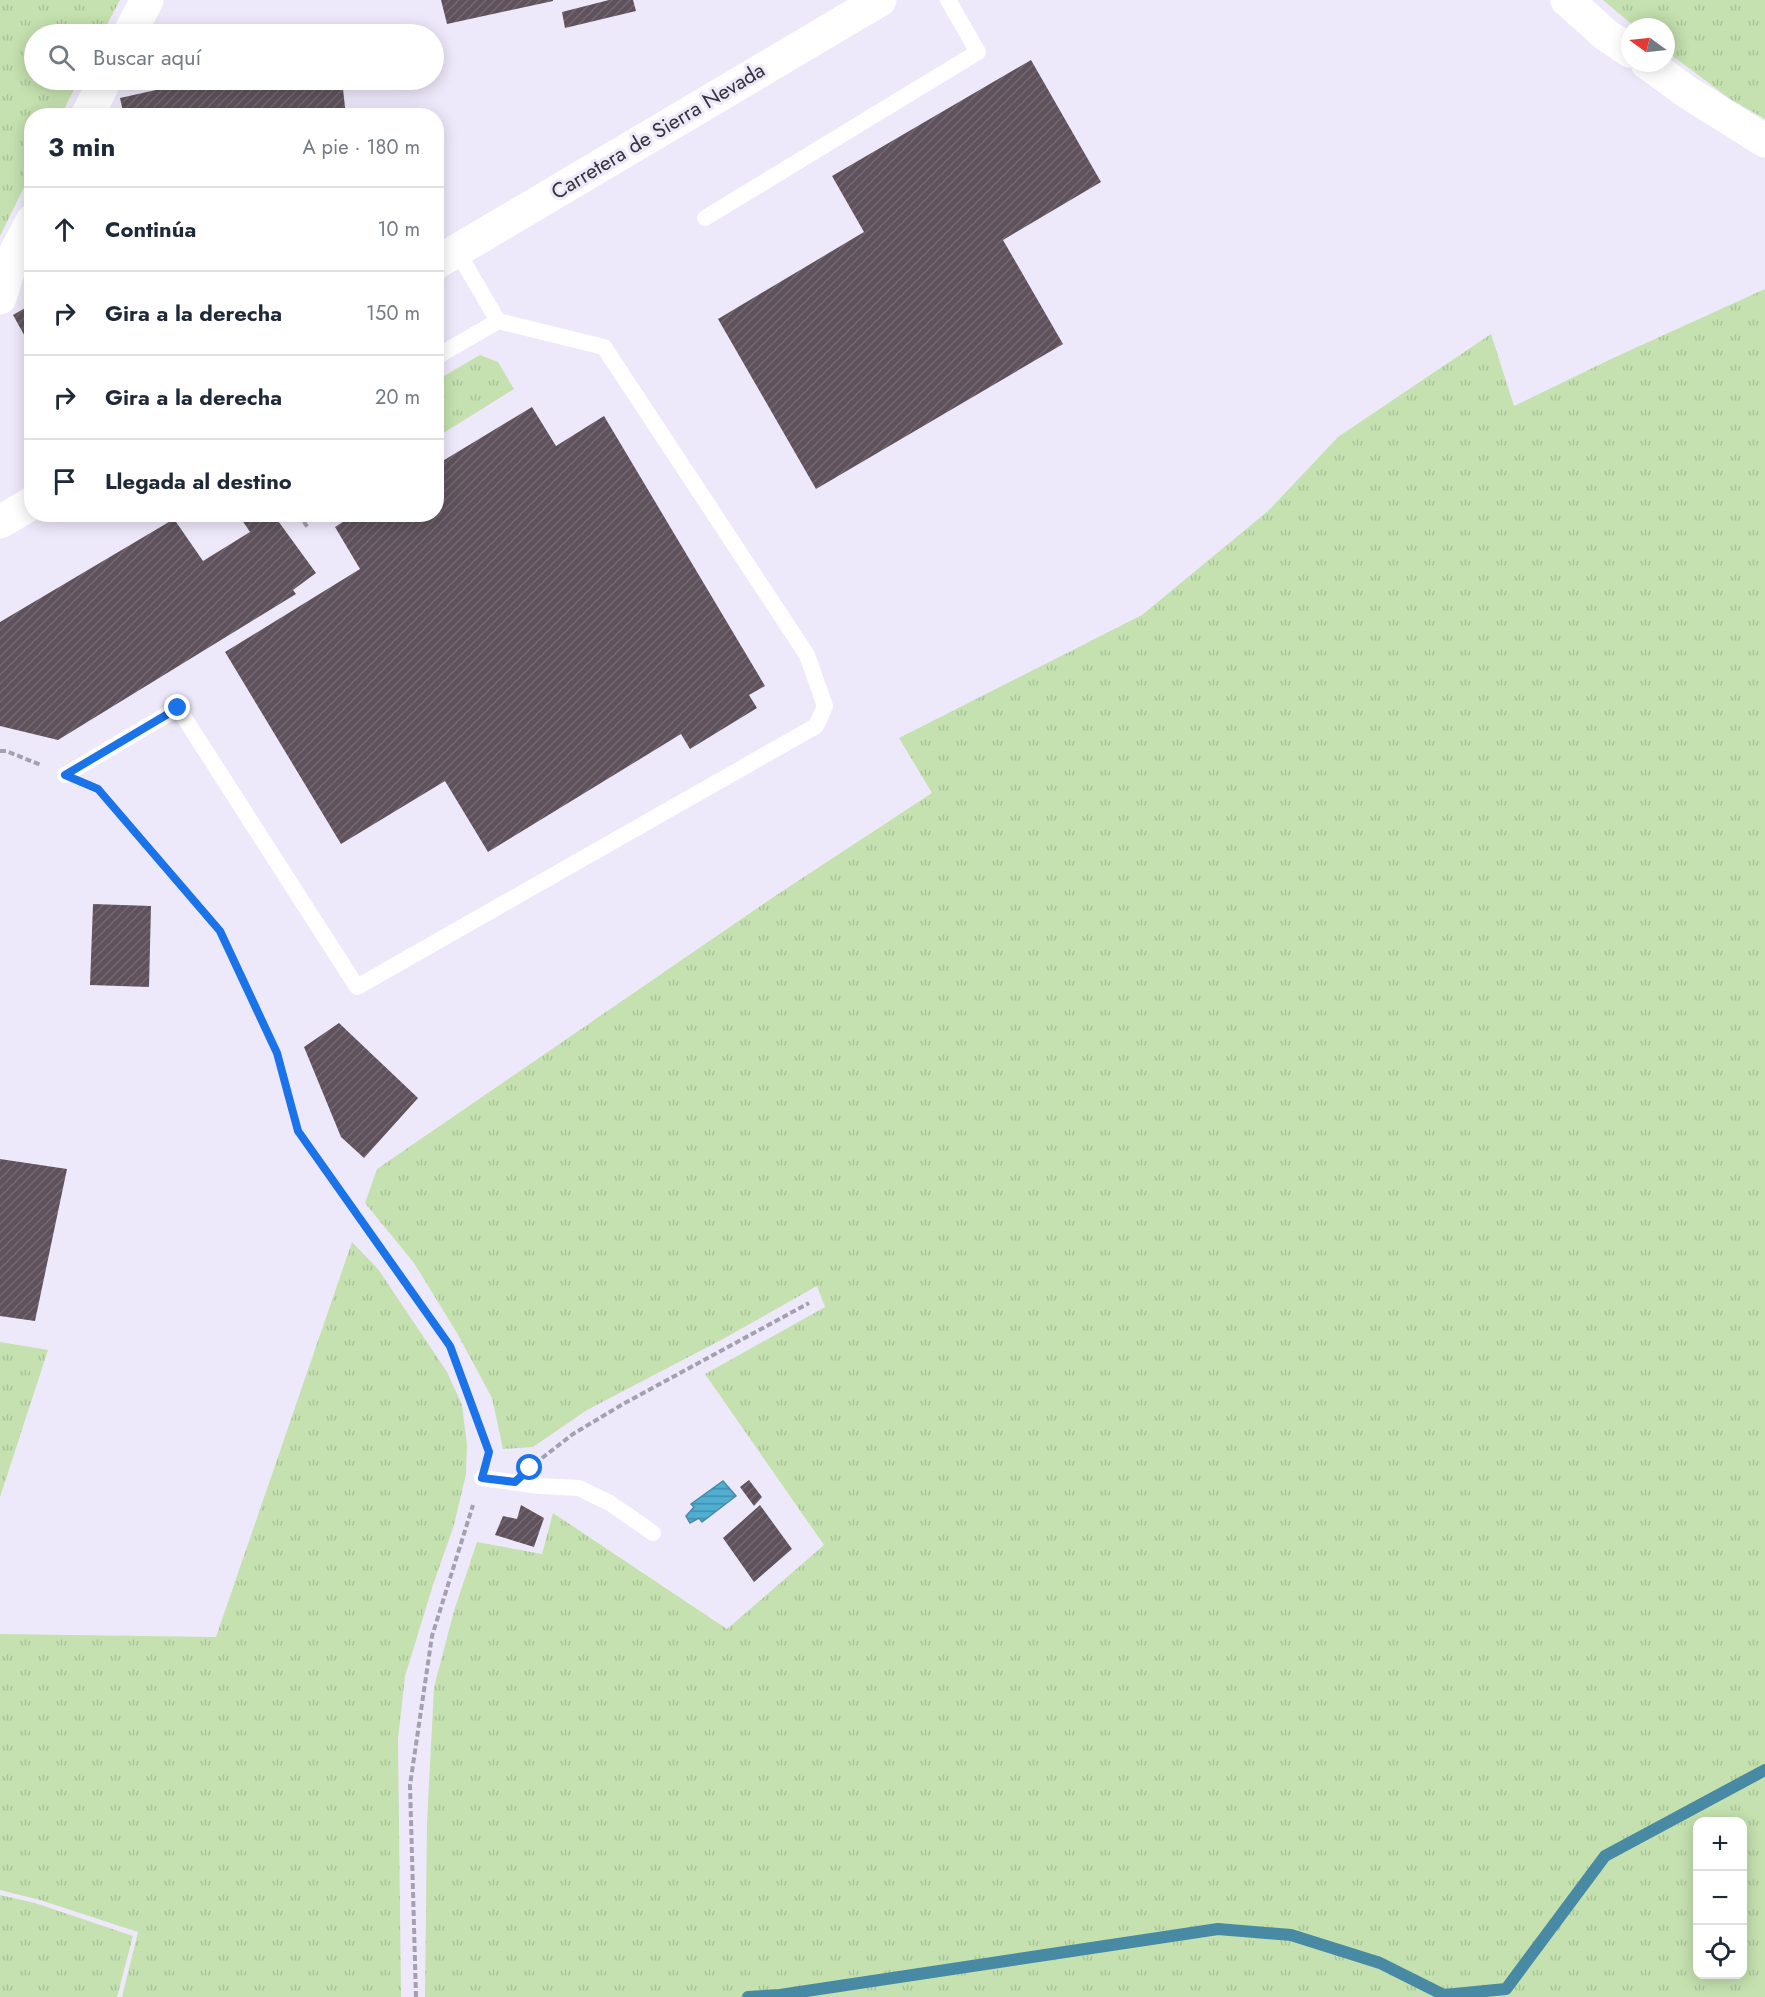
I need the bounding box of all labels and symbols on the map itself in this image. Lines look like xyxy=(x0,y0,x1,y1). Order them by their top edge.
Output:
north arrow xyxy=(1621,18,1675,72)
street label: Carretera de Sierra Nevada xyxy=(545,55,771,207)
route end xyxy=(164,694,190,720)
route start xyxy=(516,1454,542,1480)

